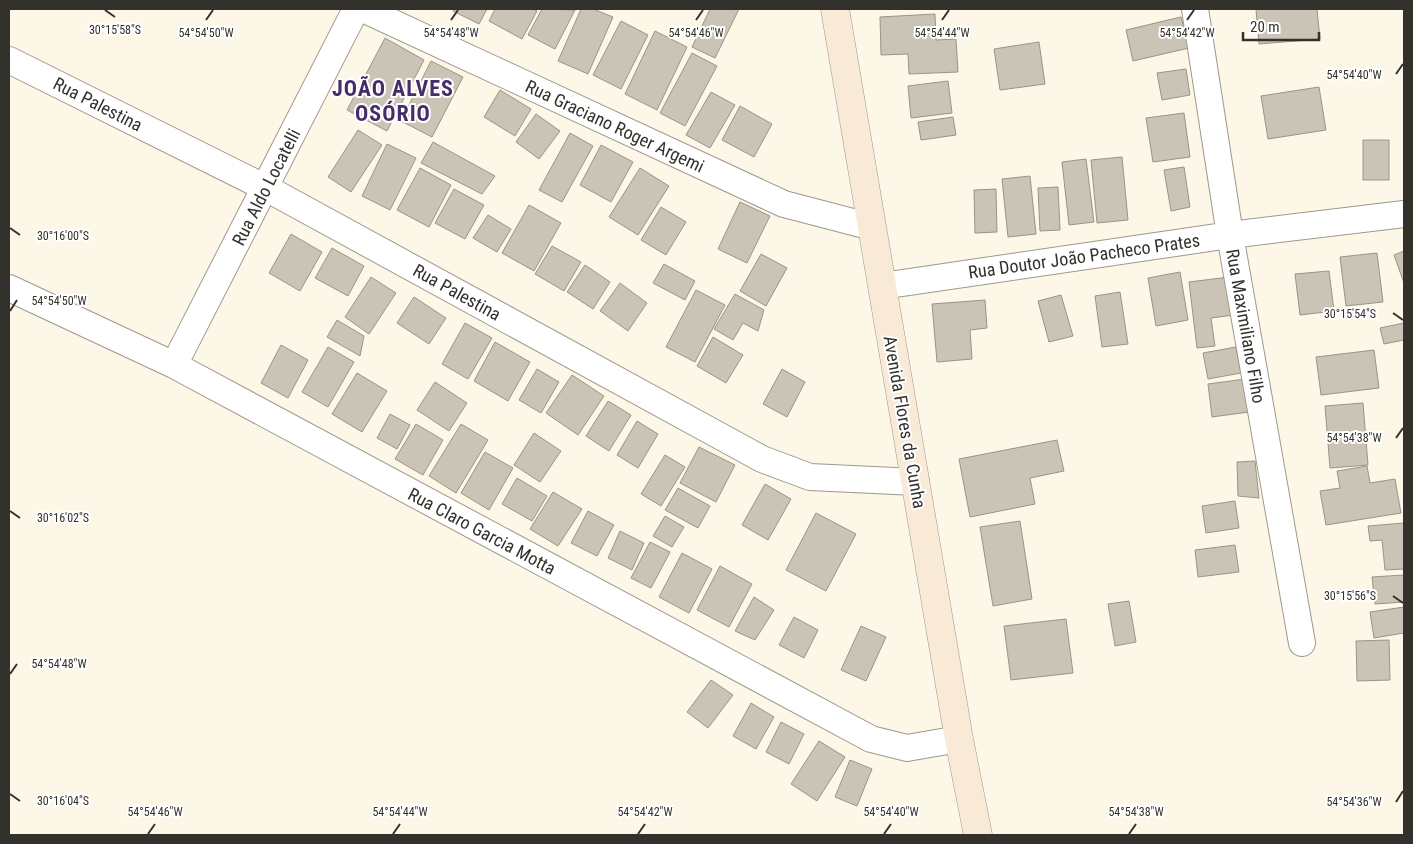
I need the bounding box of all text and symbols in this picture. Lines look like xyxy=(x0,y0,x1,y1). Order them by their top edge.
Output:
scale bar xyxy=(1243,10,1319,42)
text: 20 m xyxy=(1250,18,1280,36)
text: 30°15'58"S xyxy=(89,23,141,37)
text: 54°54'50"W xyxy=(178,26,234,40)
text: 54°54'48"W xyxy=(423,26,479,40)
text: 54°54'46"W xyxy=(668,26,724,40)
text: 54°54'44"W xyxy=(914,26,970,40)
text: 54°54'42"W xyxy=(1159,26,1215,40)
text: 54°54'40"W xyxy=(1326,68,1382,82)
street label: Rua Palestina xyxy=(50,73,146,135)
street label: Rua Graciano Roger Argemi xyxy=(522,75,708,177)
district label: JOÃO ALVES OSÓRIO xyxy=(332,76,454,126)
street label: Rua Aldo Locatelli xyxy=(228,125,304,249)
text: 30°16'00"S xyxy=(37,229,89,243)
street label: Rua Doutor João Pacheco Prates xyxy=(967,229,1201,283)
street label: Rua Maximiliano Filho xyxy=(1222,247,1270,405)
street label: Rua Palestina xyxy=(409,259,505,325)
text: 54°54'50"W xyxy=(31,294,87,308)
text: 30°15'54"S xyxy=(1324,307,1376,321)
street label: Avenida Flores da Cunha xyxy=(879,334,931,510)
text: 54°54'38"W xyxy=(1326,431,1382,445)
street label: Rua Claro Garcia Motta xyxy=(405,483,559,579)
text: 30°16'02"S xyxy=(37,511,89,525)
text: 30°15'56"S xyxy=(1324,589,1376,603)
text: 54°54'48"W xyxy=(31,657,87,671)
text: 30°16'04"S xyxy=(37,794,89,808)
text: 54°54'36"W xyxy=(1326,795,1382,809)
text: 54°54'46"W xyxy=(127,805,183,819)
text: 54°54'44"W xyxy=(372,805,428,819)
text: 54°54'42"W xyxy=(617,805,673,819)
text: 54°54'40"W xyxy=(863,805,919,819)
text: 54°54'38"W xyxy=(1108,805,1164,819)

